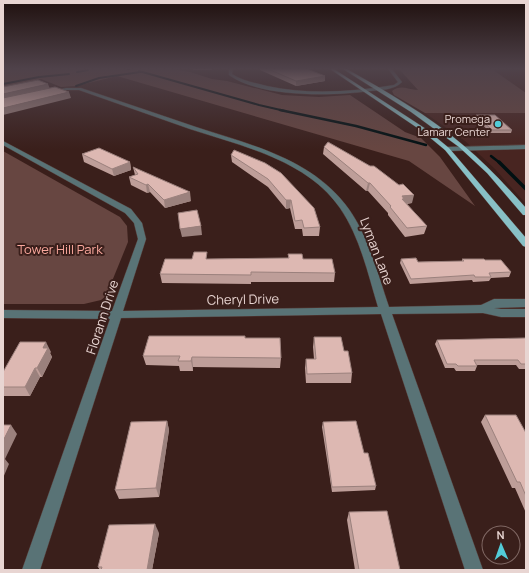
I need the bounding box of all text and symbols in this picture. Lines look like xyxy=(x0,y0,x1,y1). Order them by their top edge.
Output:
place label: Promega Lamarr Center xyxy=(417,111,490,139)
marker: Promega Lamarr Center xyxy=(493,119,503,129)
street label: Lyman Lane xyxy=(356,215,398,288)
park label: Tower Hill Park xyxy=(17,240,103,258)
street label: Florann Drive xyxy=(81,277,123,357)
street label: Cheryl Drive xyxy=(207,289,280,309)
north arrow xyxy=(481,525,521,565)
text: N xyxy=(496,527,505,542)

